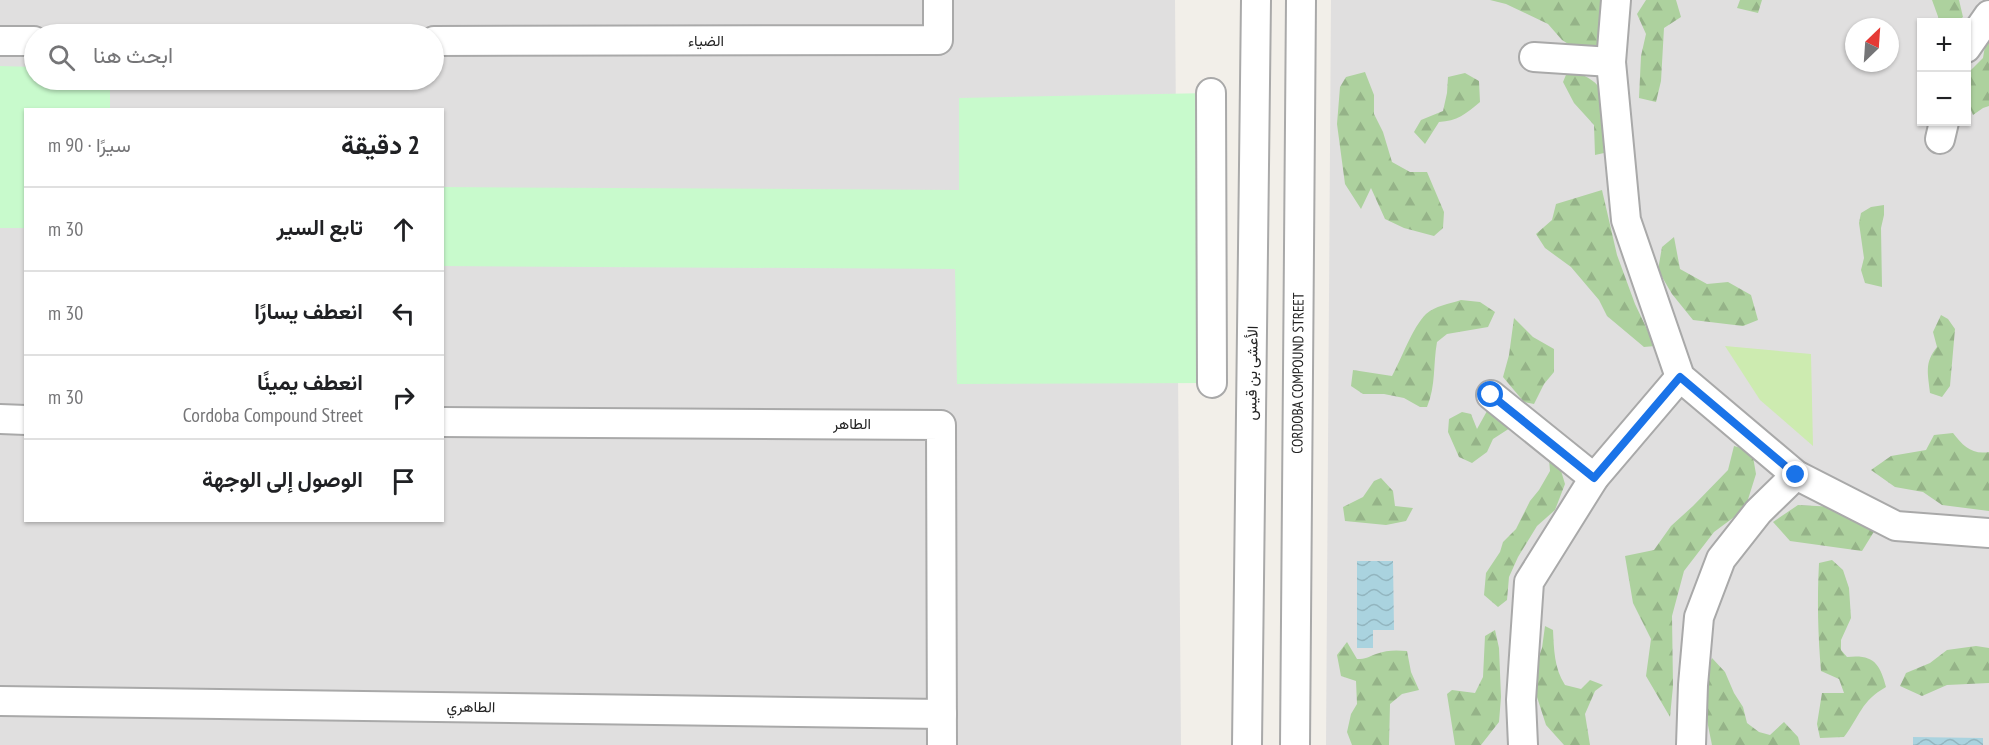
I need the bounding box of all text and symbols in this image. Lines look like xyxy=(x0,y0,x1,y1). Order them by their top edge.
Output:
north arrow xyxy=(1845,18,1899,72)
map controls xyxy=(1917,18,1971,126)
button: + xyxy=(1917,18,1971,72)
search box xyxy=(24,24,444,90)
street label: الضياء xyxy=(688,31,724,50)
icon: search xyxy=(45,41,78,74)
text: ابحث هنا xyxy=(93,41,173,69)
button: − xyxy=(1917,72,1971,126)
text: 2 دقيقة xyxy=(341,128,420,161)
text: سيرًا · 90 m xyxy=(48,132,131,158)
text: تابع السير xyxy=(276,213,363,241)
icon: ahead xyxy=(387,213,420,246)
text: 30 m xyxy=(48,216,83,242)
street label: CORDOBA COMPOUND STREET xyxy=(1287,292,1308,454)
text: انعطف يسارًا xyxy=(254,297,363,325)
icon: left xyxy=(387,297,420,330)
text: 30 m xyxy=(48,300,83,326)
street label: الأعشى بن قيس xyxy=(1241,325,1263,421)
text: انعطف يمينًا xyxy=(257,368,363,396)
icon: right xyxy=(387,381,420,414)
route start xyxy=(1477,381,1503,407)
text: 30 m xyxy=(48,384,83,410)
text: Cordoba Compound Street xyxy=(183,402,363,428)
street label: الطاهر xyxy=(832,414,871,433)
route end xyxy=(1782,461,1808,487)
text: الوصول إلى الوجهة xyxy=(202,465,363,493)
icon: arrive xyxy=(387,465,420,498)
street label: الطاهري xyxy=(446,697,495,720)

